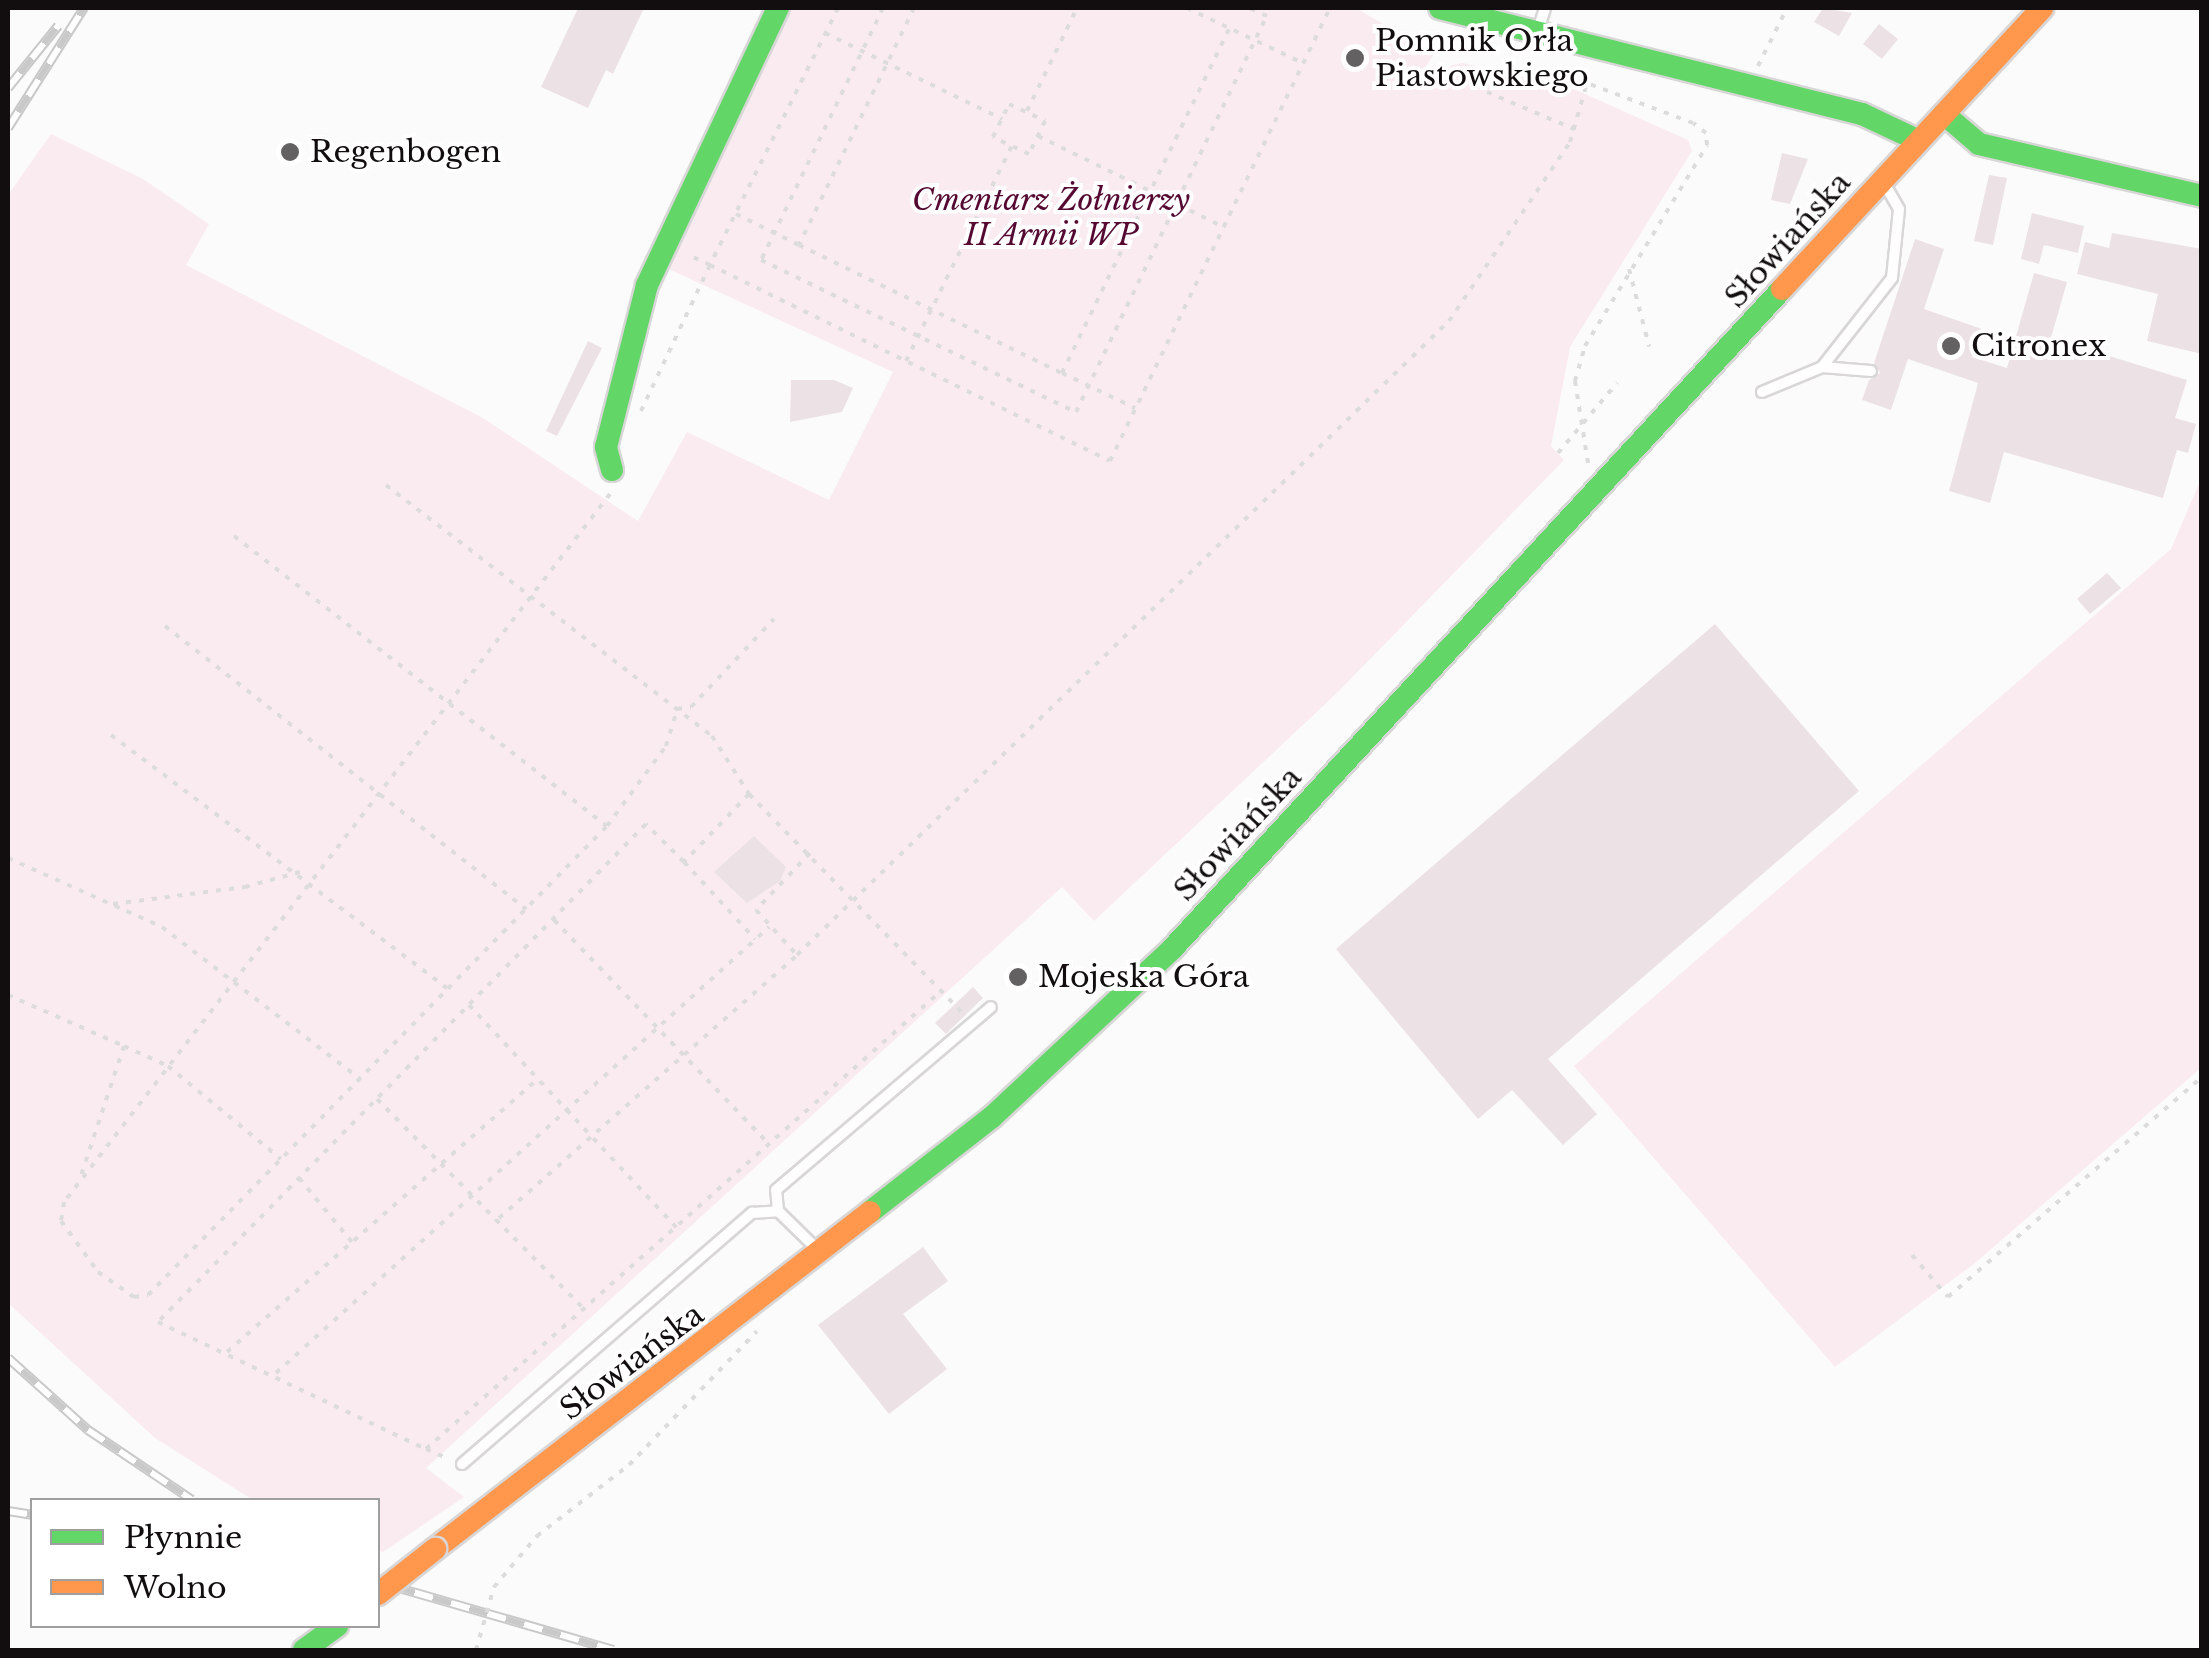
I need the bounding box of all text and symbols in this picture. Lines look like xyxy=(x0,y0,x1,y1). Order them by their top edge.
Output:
place label: Pomnik Orła Piastowskiego xyxy=(1375,23,1589,94)
marker: Pomnik Orła Piastowskiego xyxy=(1344,47,1366,69)
place label: Regenbogen xyxy=(310,134,501,170)
marker: Regenbogen xyxy=(279,141,301,163)
street label: Słowiańska xyxy=(1718,165,1858,315)
park label: Cmentarz Żołnierzy II Armii WP xyxy=(912,182,1190,252)
place label: Citronex xyxy=(1971,328,2106,364)
marker: Citronex xyxy=(1940,335,1962,357)
street label: Słowiańska xyxy=(1167,760,1309,908)
place label: Mojeska Góra xyxy=(1038,959,1250,995)
marker: Mojeska Góra xyxy=(1007,966,1029,988)
street label: Słowiańska xyxy=(553,1296,711,1428)
legend xyxy=(30,1498,380,1628)
text: Płynnie xyxy=(124,1519,242,1556)
text: Wolno xyxy=(124,1569,227,1606)

